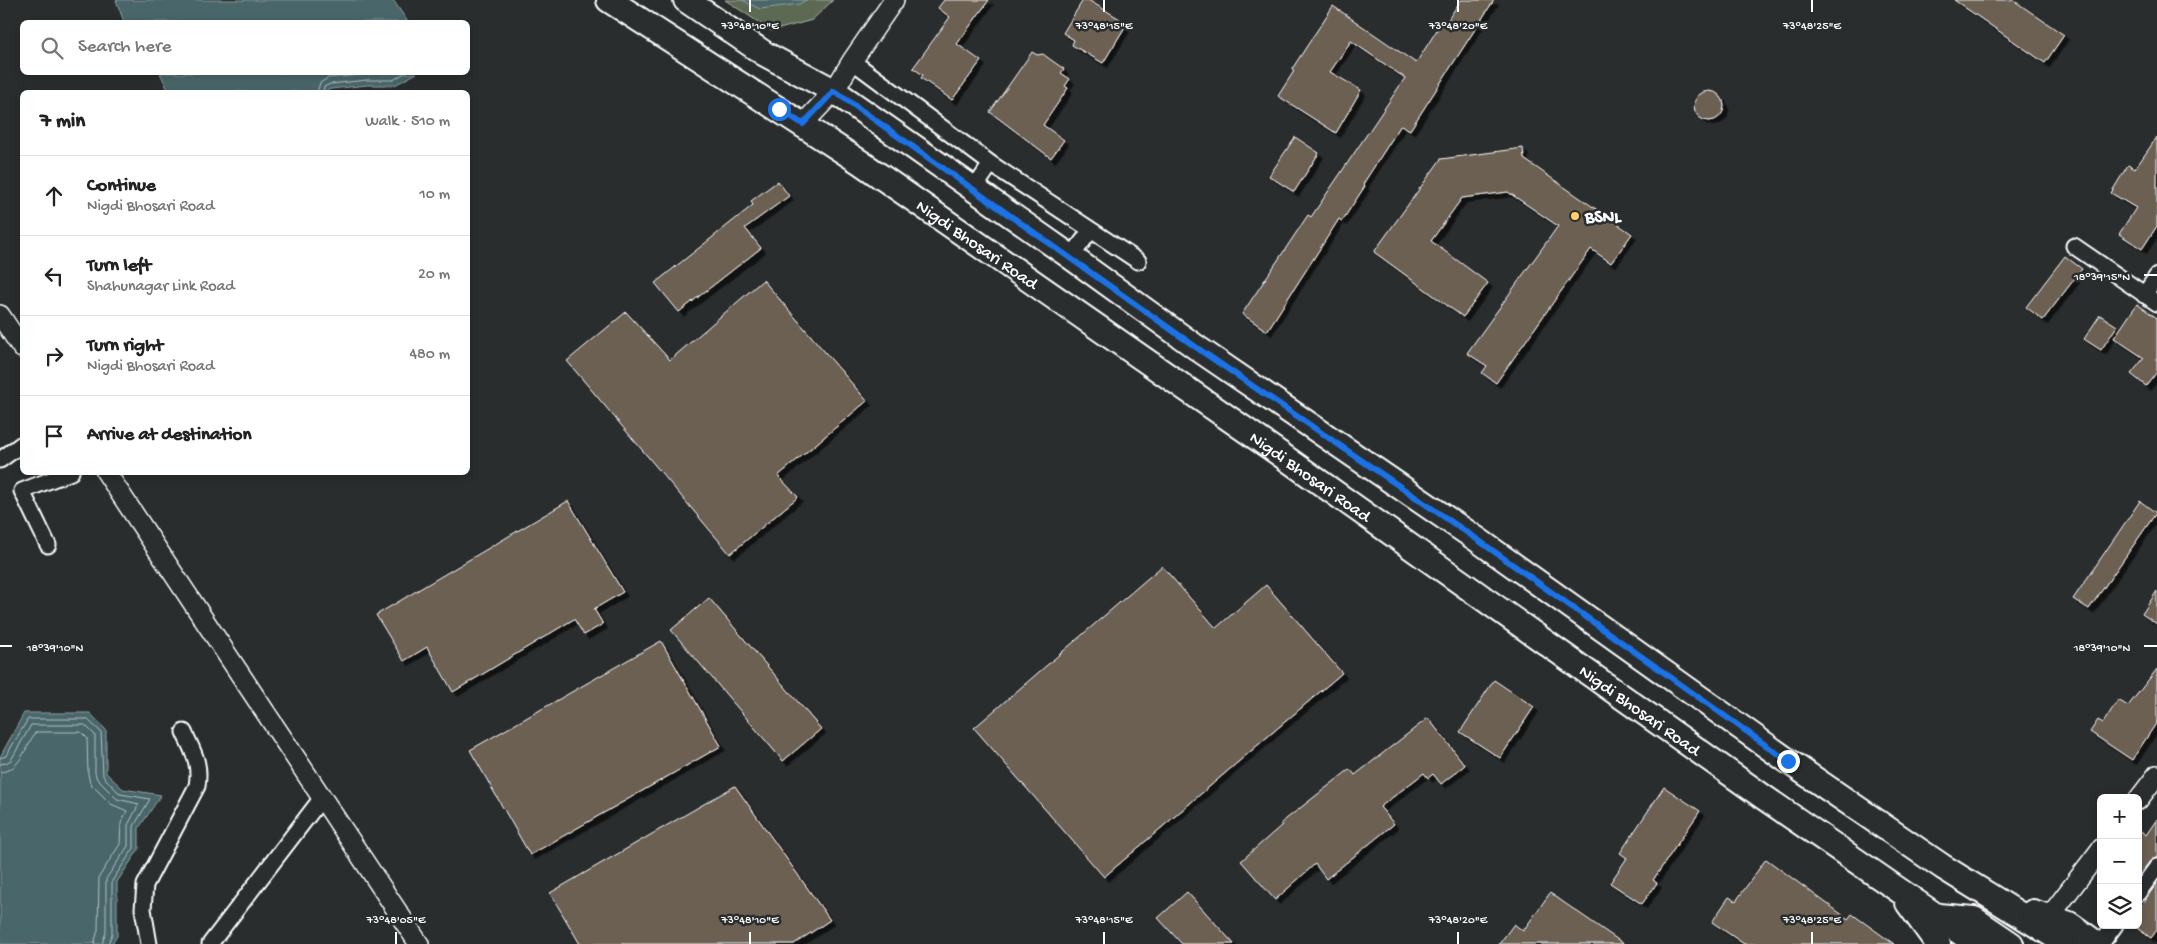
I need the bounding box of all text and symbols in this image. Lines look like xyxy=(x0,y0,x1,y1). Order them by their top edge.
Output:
search box xyxy=(20,20,470,75)
text: 73°48'10"E xyxy=(720,20,779,34)
text: 73°48'15"E xyxy=(1075,20,1133,34)
text: 73°48'20"E xyxy=(1428,20,1488,34)
text: 73°48'25"E xyxy=(1782,20,1841,34)
icon: search xyxy=(38,34,66,62)
text: Search here xyxy=(78,36,172,59)
route start xyxy=(768,98,791,121)
text: 7 min xyxy=(40,110,85,135)
text: Walk · 510 m xyxy=(365,113,450,132)
text: Continue xyxy=(87,175,156,198)
icon: ahead xyxy=(40,182,68,210)
text: 10 m xyxy=(419,186,450,205)
street label: Nigdi Bhosari Road xyxy=(911,196,1042,296)
text: Nigdi Bhosari Road xyxy=(87,198,214,217)
place label: BSNL xyxy=(1584,208,1622,229)
marker: BSNL xyxy=(1569,210,1581,222)
text: Turn left xyxy=(87,255,151,278)
icon: left xyxy=(40,262,68,290)
text: 20 m xyxy=(418,266,450,285)
text: 18°39'15"N xyxy=(2073,271,2130,285)
text: Shahunagar Link Road xyxy=(87,278,235,297)
text: Turn right xyxy=(87,335,163,358)
icon: right xyxy=(40,342,68,370)
text: 480 m xyxy=(409,346,450,365)
text: Nigdi Bhosari Road xyxy=(87,358,214,377)
icon: arrive xyxy=(40,422,68,450)
text: Arrive at destination xyxy=(87,424,251,447)
street label: Nigdi Bhosari Road xyxy=(1245,428,1375,529)
text: 18°39'10"N xyxy=(26,642,83,656)
text: 18°39'10"N xyxy=(2073,642,2130,656)
street label: Nigdi Bhosari Road xyxy=(1574,662,1705,763)
route end xyxy=(1777,750,1800,773)
map controls xyxy=(2097,794,2142,929)
button: + xyxy=(2097,794,2142,839)
button: − xyxy=(2097,839,2142,884)
button: layers xyxy=(2097,884,2142,929)
text: 73°48'05"E xyxy=(366,914,426,928)
text: 73°48'10"E xyxy=(720,914,779,928)
text: 73°48'15"E xyxy=(1075,914,1133,928)
text: 73°48'20"E xyxy=(1428,914,1488,928)
text: 73°48'25"E xyxy=(1782,914,1841,928)

